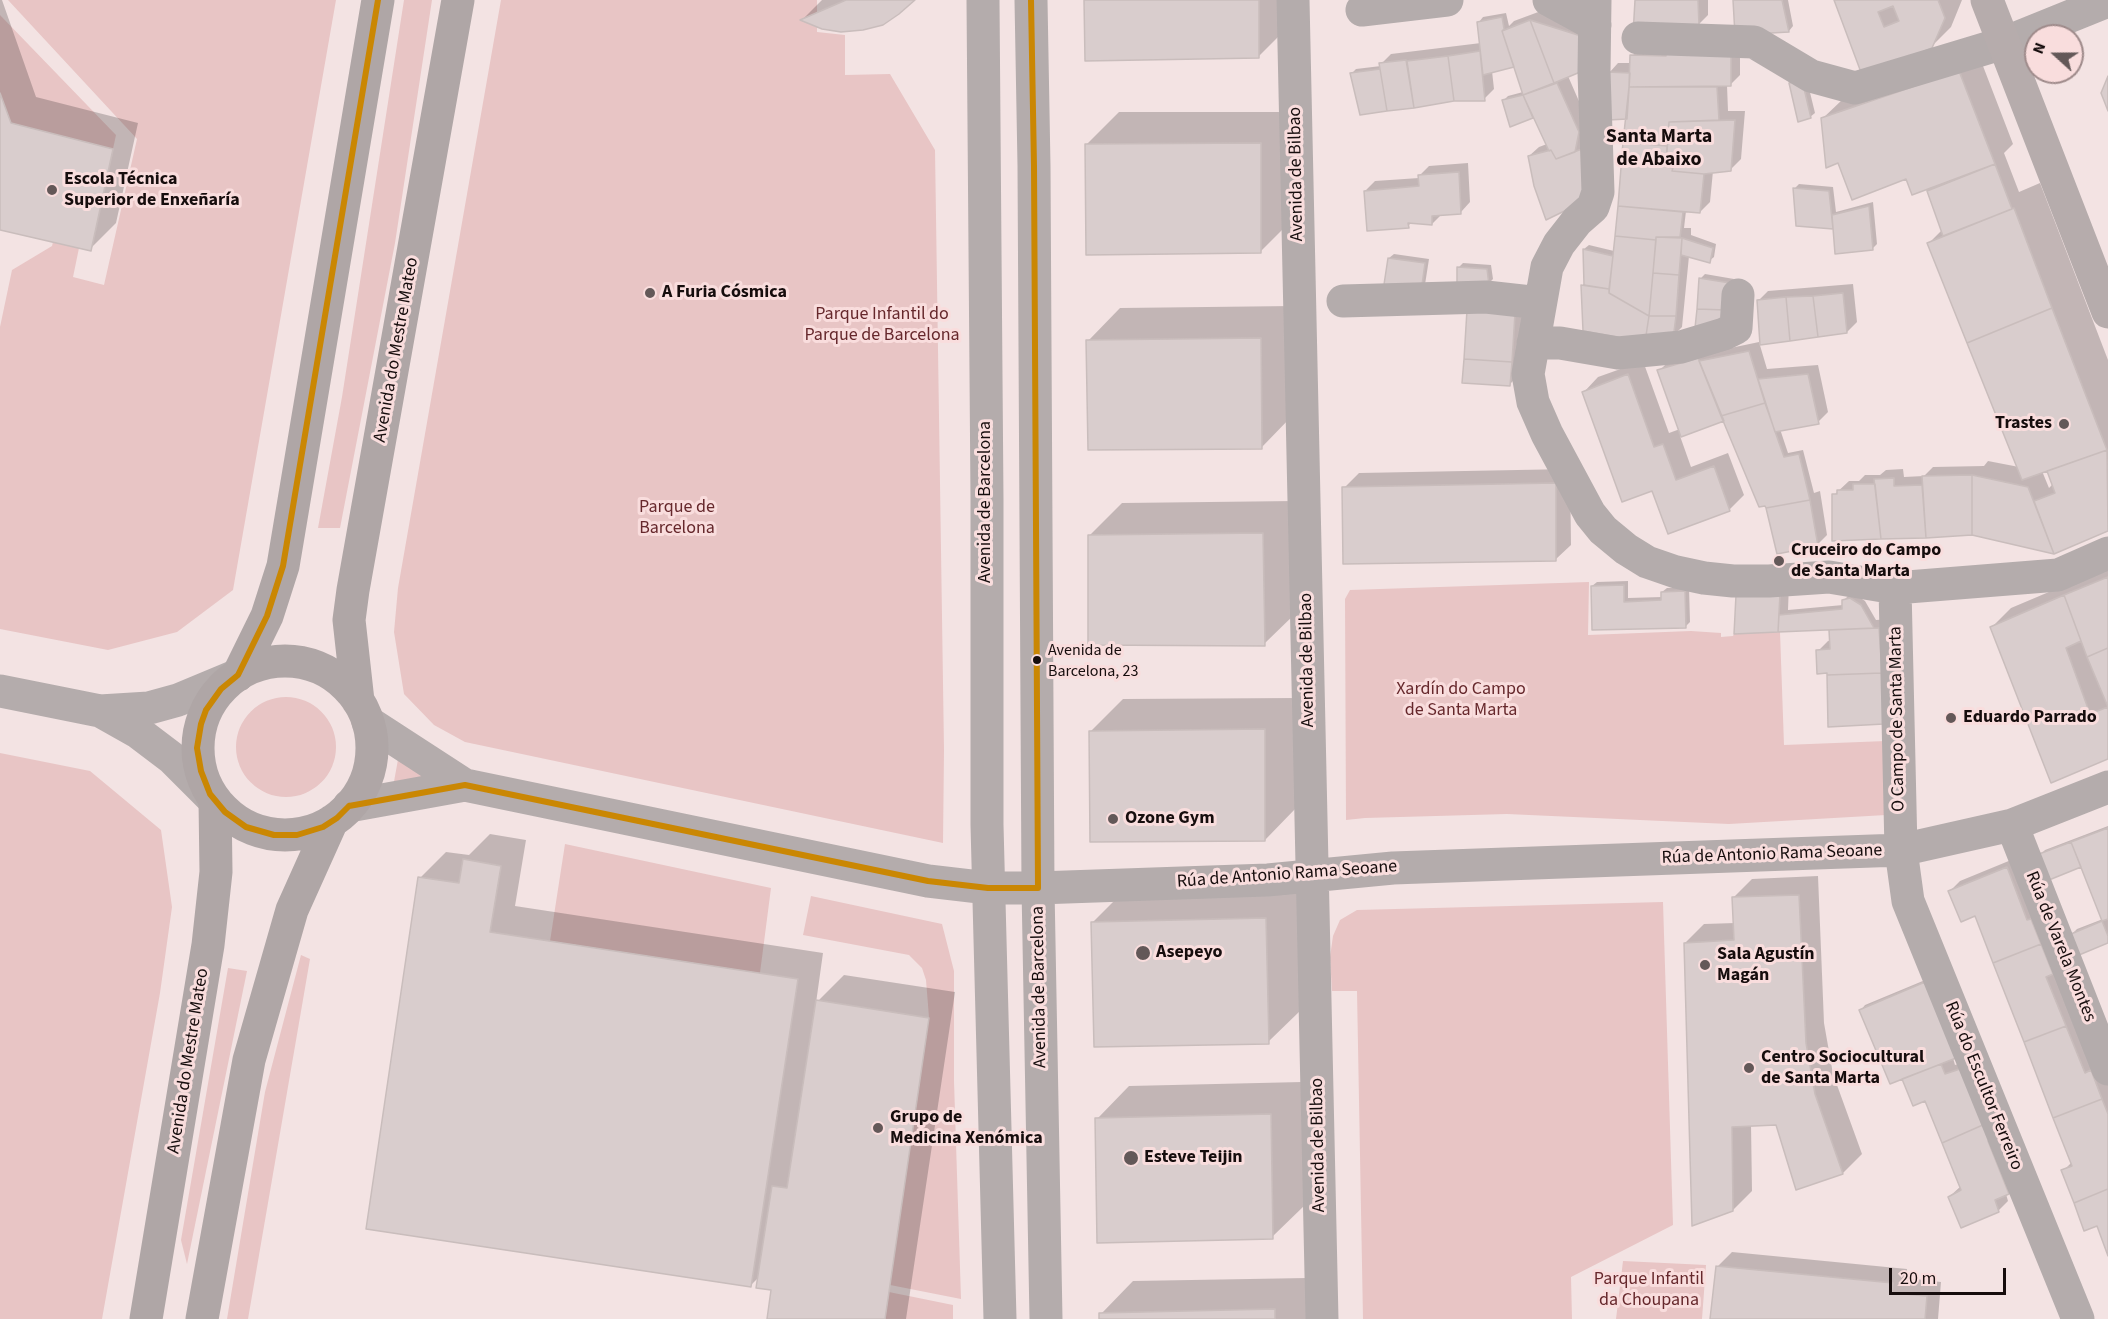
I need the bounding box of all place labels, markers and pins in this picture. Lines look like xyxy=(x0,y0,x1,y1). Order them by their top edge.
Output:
place label: Escola Técnica Superior de Enxeñaría xyxy=(64,169,240,212)
marker: Escola Técnica Superior de Enxeñaría xyxy=(45,183,59,197)
place label: A Furia Cósmica xyxy=(662,282,787,304)
marker: A Furia Cósmica xyxy=(643,286,657,300)
place label: Trastes xyxy=(1995,413,2052,435)
marker: Trastes xyxy=(2057,417,2071,431)
place label: Cruceiro do Campo de Santa Marta xyxy=(1791,540,1941,582)
marker: Cruceiro do Campo de Santa Marta xyxy=(1772,554,1786,568)
place label: Avenida de Barcelona, 23 xyxy=(1048,641,1138,679)
marker: Avenida de Barcelona, 23 xyxy=(1031,654,1043,666)
place label: Eduardo Parrado xyxy=(1963,707,2097,729)
marker: Eduardo Parrado xyxy=(1944,711,1958,725)
place label: Ozone Gym xyxy=(1125,808,1215,830)
marker: Ozone Gym xyxy=(1106,812,1120,826)
place label: Asepeyo xyxy=(1156,942,1223,964)
marker: Asepeyo xyxy=(1134,944,1152,962)
place label: Sala Agustín Magán xyxy=(1717,944,1815,986)
marker: Sala Agustín Magán xyxy=(1698,958,1712,972)
place label: Centro Sociocultural de Santa Marta xyxy=(1761,1047,1924,1090)
marker: Centro Sociocultural de Santa Marta xyxy=(1742,1061,1756,1075)
place label: Grupo de Medicina Xenómica xyxy=(890,1107,1043,1150)
marker: Grupo de Medicina Xenómica xyxy=(871,1121,885,1135)
place label: Esteve Teijin xyxy=(1144,1147,1243,1169)
marker: Esteve Teijin xyxy=(1122,1149,1140,1167)

